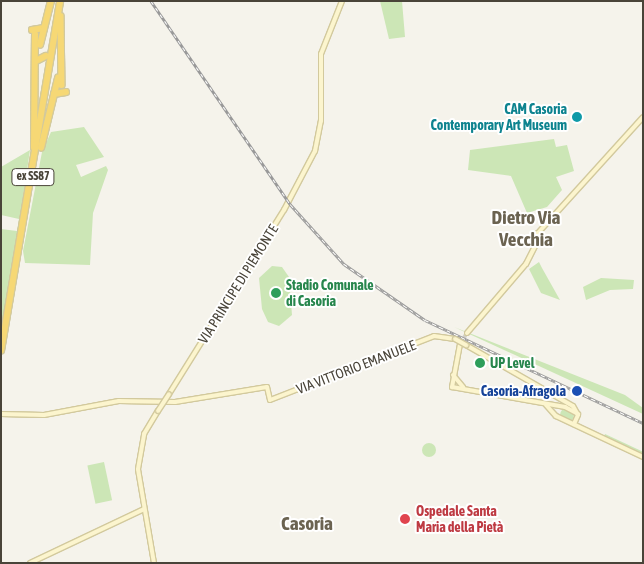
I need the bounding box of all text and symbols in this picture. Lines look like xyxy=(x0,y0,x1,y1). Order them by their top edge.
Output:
place label: CAM Casoria Contemporary Art Museum xyxy=(431,101,567,134)
marker: CAM Casoria Contemporary Art Museum xyxy=(571,111,583,123)
road number: ex SS87 xyxy=(10,168,56,186)
district label: Dietro Via Vecchia xyxy=(492,207,560,251)
street label: VIA PRINCIPE DI PIEMONTE xyxy=(195,221,281,347)
place label: Stadio Comunale di Casoria xyxy=(286,277,374,310)
marker: Stadio Comunale di Casoria xyxy=(270,287,282,299)
street label: VIA VITTORIO EMANUELE xyxy=(294,336,418,398)
place label: UP Level xyxy=(490,355,534,371)
marker: UP Level xyxy=(474,357,486,369)
place label: Casoria-Afragola xyxy=(481,383,566,399)
marker: Casoria-Afragola xyxy=(570,384,584,398)
place label: Ospedale Santa Maria della Pietà xyxy=(416,503,503,536)
marker: Ospedale Santa Maria della Pietà xyxy=(398,512,412,526)
district label: Casoria xyxy=(281,513,333,535)

